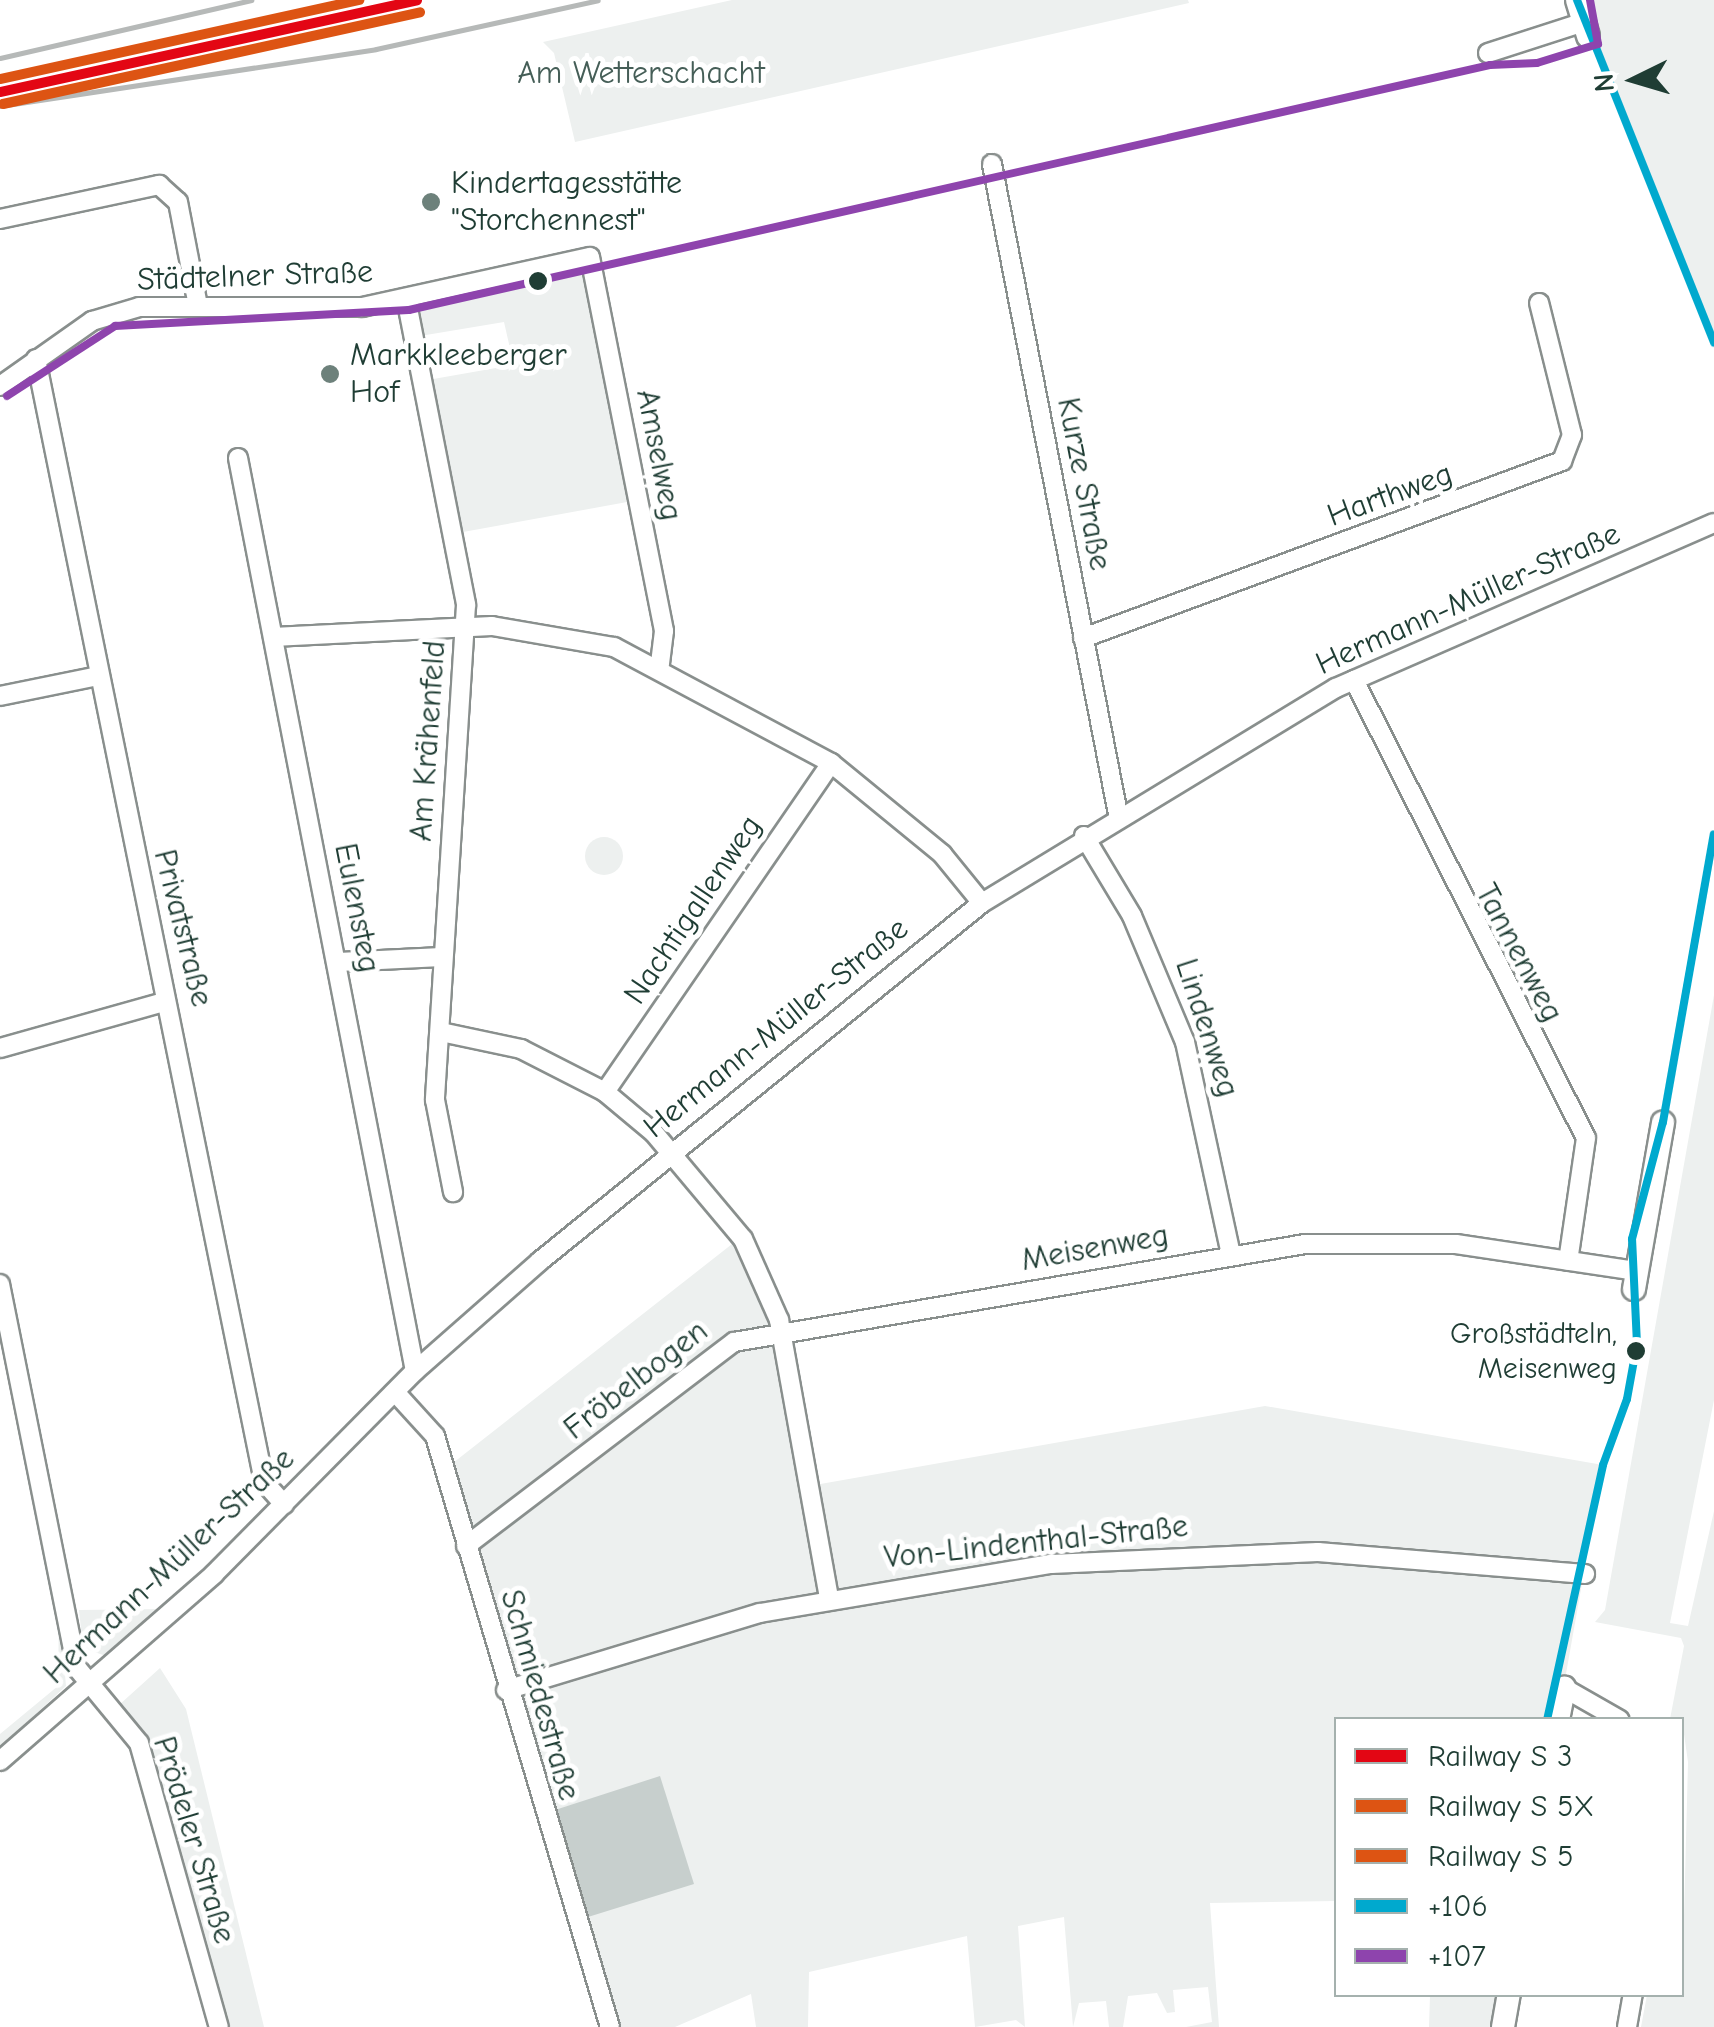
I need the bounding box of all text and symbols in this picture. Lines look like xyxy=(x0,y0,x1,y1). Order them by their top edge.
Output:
north arrow xyxy=(1584,30,1684,130)
park label: Am Wetterschacht xyxy=(517,54,765,92)
text: N xyxy=(1587,72,1621,93)
place label: Kindertagesstätte "Storchennest" xyxy=(451,165,682,240)
marker: Kindertagesstätte "Storchennest" xyxy=(420,191,442,213)
street label: Städtelner Straße xyxy=(136,253,374,299)
unlabelled marker xyxy=(528,271,548,291)
place label: Markkleeberger Hof xyxy=(350,337,567,412)
marker: Markkleeberger Hof xyxy=(319,363,341,385)
street label: Amselweg xyxy=(627,386,691,524)
street label: Kurze Straße xyxy=(1048,394,1120,574)
street label: Harthweg xyxy=(1322,455,1458,535)
street label: Hermann-Müller-Straße xyxy=(1310,515,1626,683)
street label: Am Krähenfeld xyxy=(402,639,454,843)
street label: Nachtigallenweg xyxy=(616,808,770,1012)
street label: Eulensteg xyxy=(326,840,388,976)
street label: Privatstraße xyxy=(145,846,221,1010)
street label: Tannenweg xyxy=(1467,877,1571,1029)
street label: Hermann-Müller-Straße xyxy=(636,910,916,1146)
street label: Lindenweg xyxy=(1167,954,1247,1102)
street label: Meisenweg xyxy=(1018,1216,1172,1280)
street label: Fröbelbogen xyxy=(556,1312,716,1448)
place label: Großstädteln, Meisenweg xyxy=(1450,1316,1617,1386)
marker: Großstädteln, Meisenweg xyxy=(1626,1341,1646,1361)
street label: Hermann-Müller-Straße xyxy=(36,1440,302,1692)
street label: Von-Lindenthal-Straße xyxy=(882,1507,1190,1577)
street label: Schmiedestraße xyxy=(492,1585,588,1805)
legend xyxy=(1334,1717,1684,1997)
street label: Prödeler Straße xyxy=(144,1732,244,1948)
text: Railway S 3 xyxy=(1428,1739,1572,1774)
text: Railway S 5X xyxy=(1428,1789,1594,1824)
text: Railway S 5 xyxy=(1428,1839,1574,1874)
text: +106 xyxy=(1428,1889,1488,1924)
text: +107 xyxy=(1428,1939,1486,1974)

